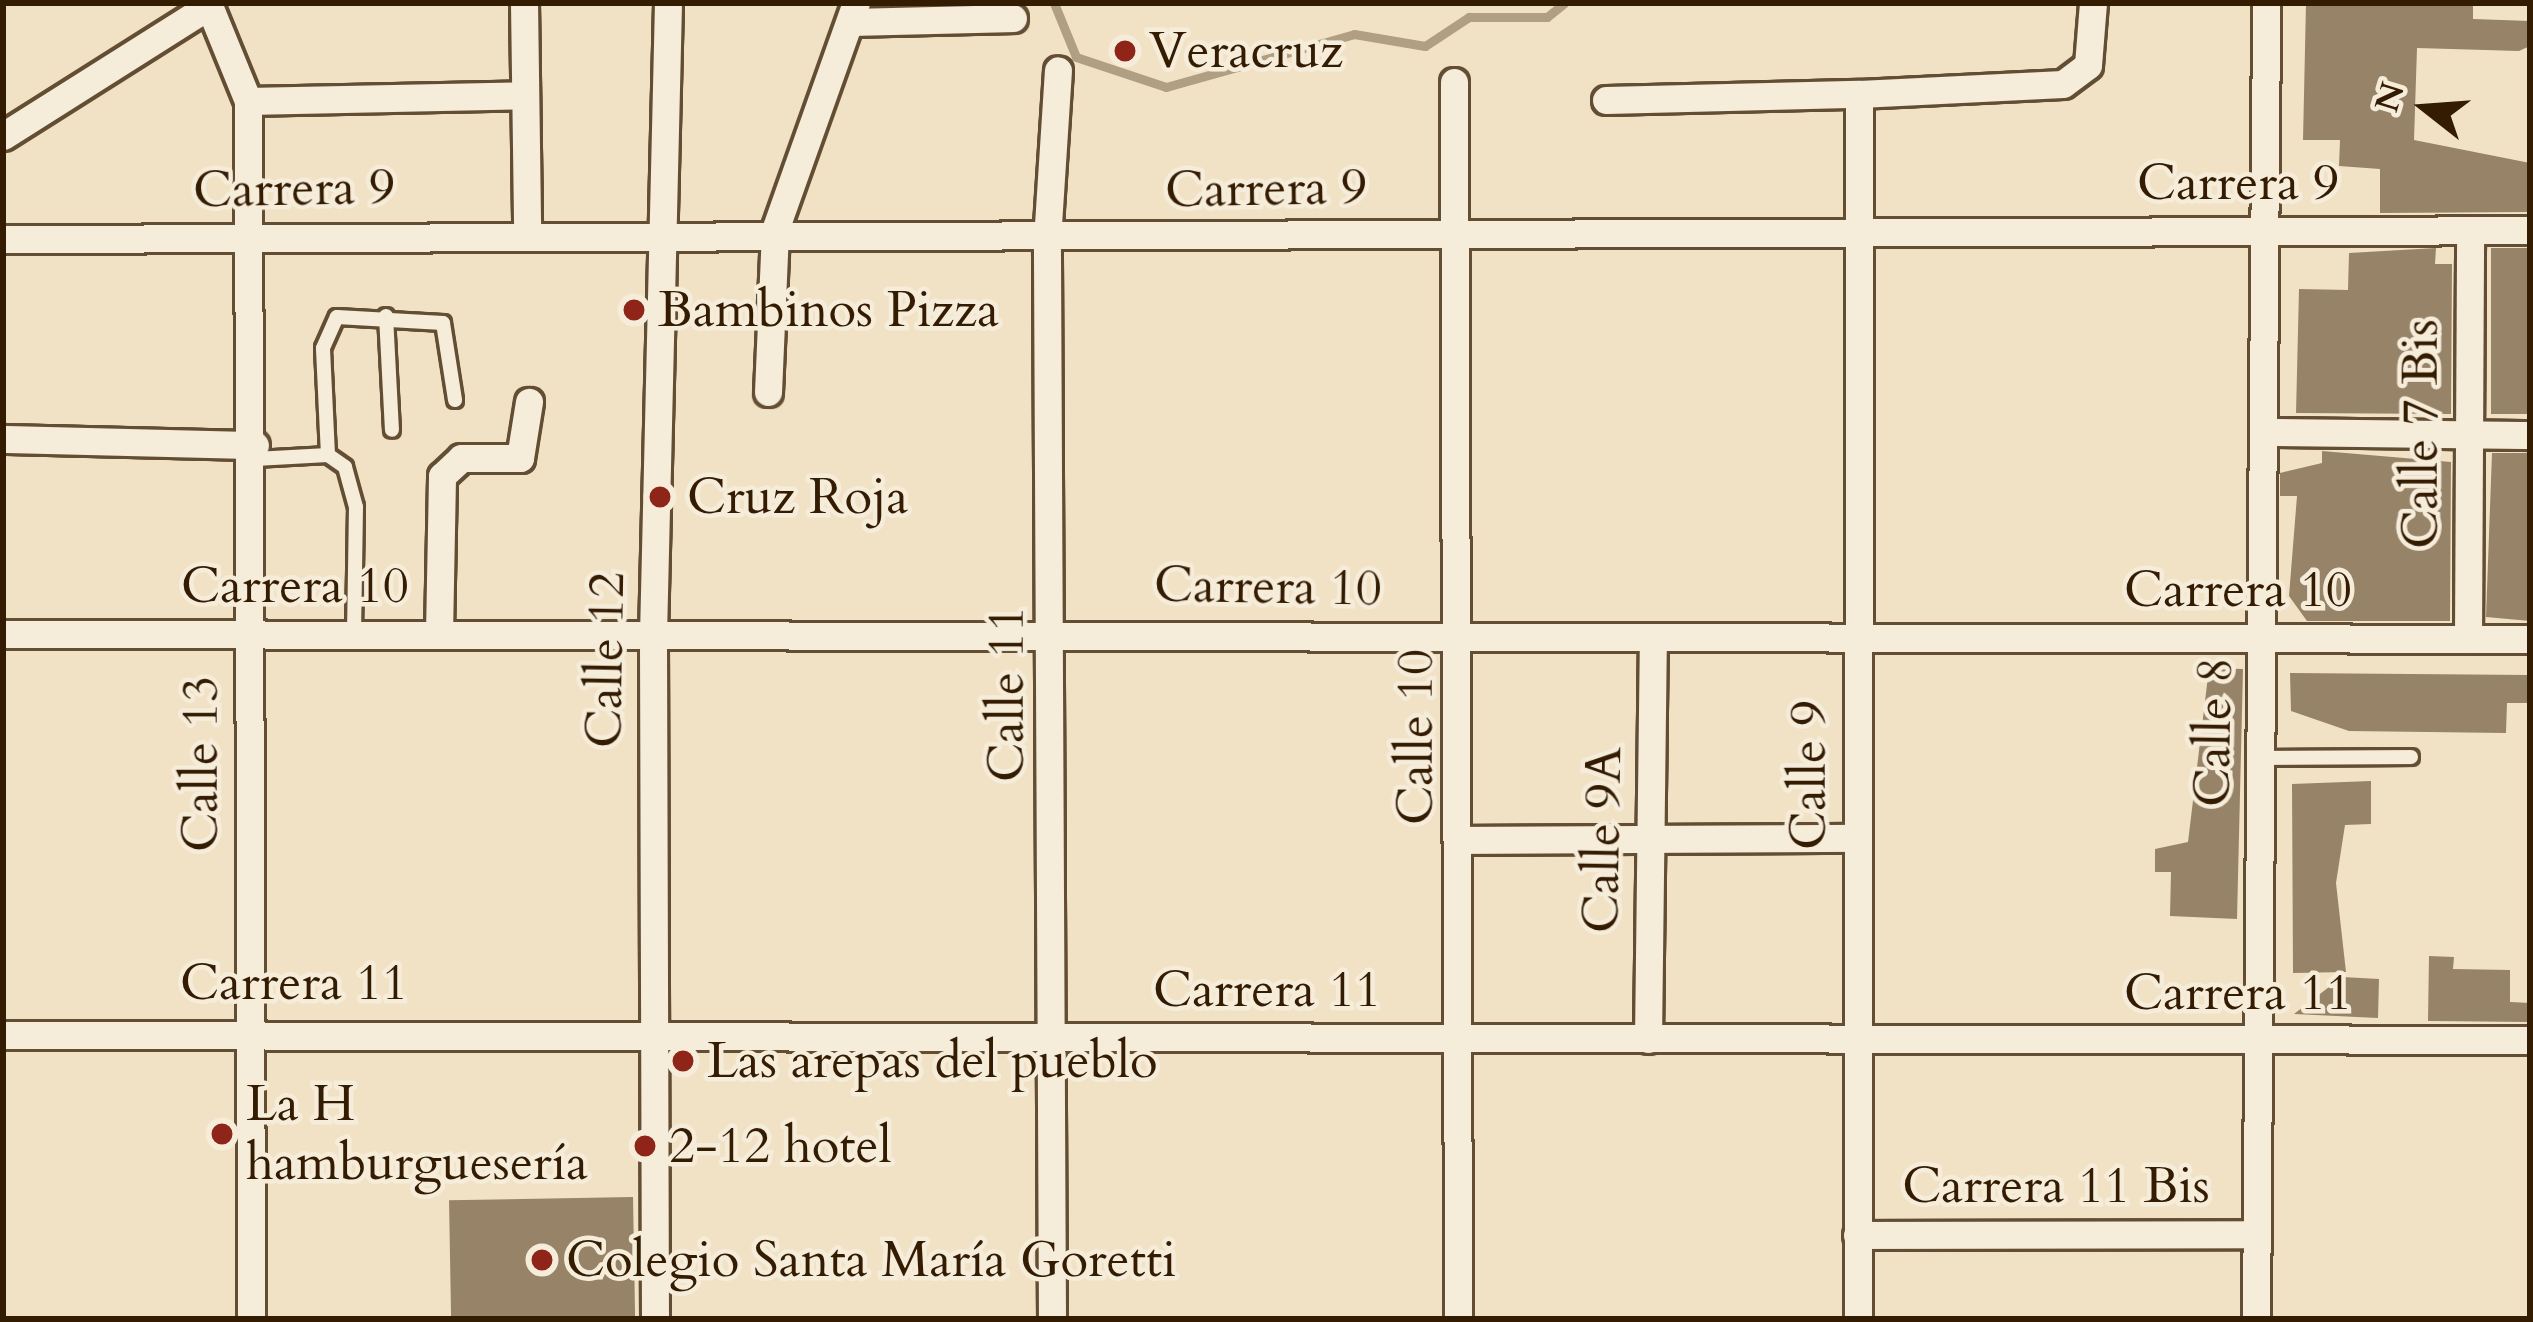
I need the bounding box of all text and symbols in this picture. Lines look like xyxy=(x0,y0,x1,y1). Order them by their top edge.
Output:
place label: Veracruz xyxy=(1149,20,1343,82)
marker: Veracruz xyxy=(1112,38,1138,64)
north arrow xyxy=(2365,48,2485,168)
text: N xyxy=(2364,77,2416,118)
street label: Carrera 9 xyxy=(2137,152,2339,214)
street label: Carrera 9 xyxy=(193,157,395,221)
street label: Carrera 9 xyxy=(1165,157,1367,221)
place label: Bambinos Pizza xyxy=(658,279,999,341)
marker: Bambinos Pizza xyxy=(621,297,647,323)
street label: Calle 7 Bis xyxy=(2390,319,2452,549)
place label: Cruz Roja xyxy=(687,466,908,528)
marker: Cruz Roja xyxy=(644,481,676,513)
street label: Carrera 10 xyxy=(1153,554,1383,620)
street label: Carrera 10 xyxy=(181,555,409,617)
street label: Carrera 10 xyxy=(2124,559,2352,621)
street label: Calle 12 xyxy=(574,571,638,749)
street label: Calle 11 xyxy=(976,606,1038,782)
street label: Calle 10 xyxy=(1385,649,1447,825)
street label: Calle 8 xyxy=(2182,656,2246,808)
street label: Calle 13 xyxy=(170,676,232,852)
street label: Calle 9 xyxy=(1778,700,1840,850)
street label: Calle 9A xyxy=(1571,746,1635,934)
street label: Carrera 11 xyxy=(180,952,408,1014)
street label: Carrera 11 xyxy=(1153,959,1381,1021)
street label: Carrera 11 xyxy=(2124,962,2352,1024)
place label: Las arepas del pueblo xyxy=(707,1030,1158,1092)
marker: Las arepas del pueblo xyxy=(670,1048,696,1074)
place label: La H hamburguesería xyxy=(246,1074,588,1194)
place label: 2-12 hotel xyxy=(669,1115,892,1177)
marker: La H hamburguesería xyxy=(209,1121,235,1147)
marker: 2-12 hotel xyxy=(632,1133,658,1159)
street label: Carrera 11 Bis xyxy=(1902,1155,2210,1217)
place label: Colegio Santa María Goretti xyxy=(566,1229,1176,1291)
marker: Colegio Santa María Goretti xyxy=(529,1247,555,1273)

